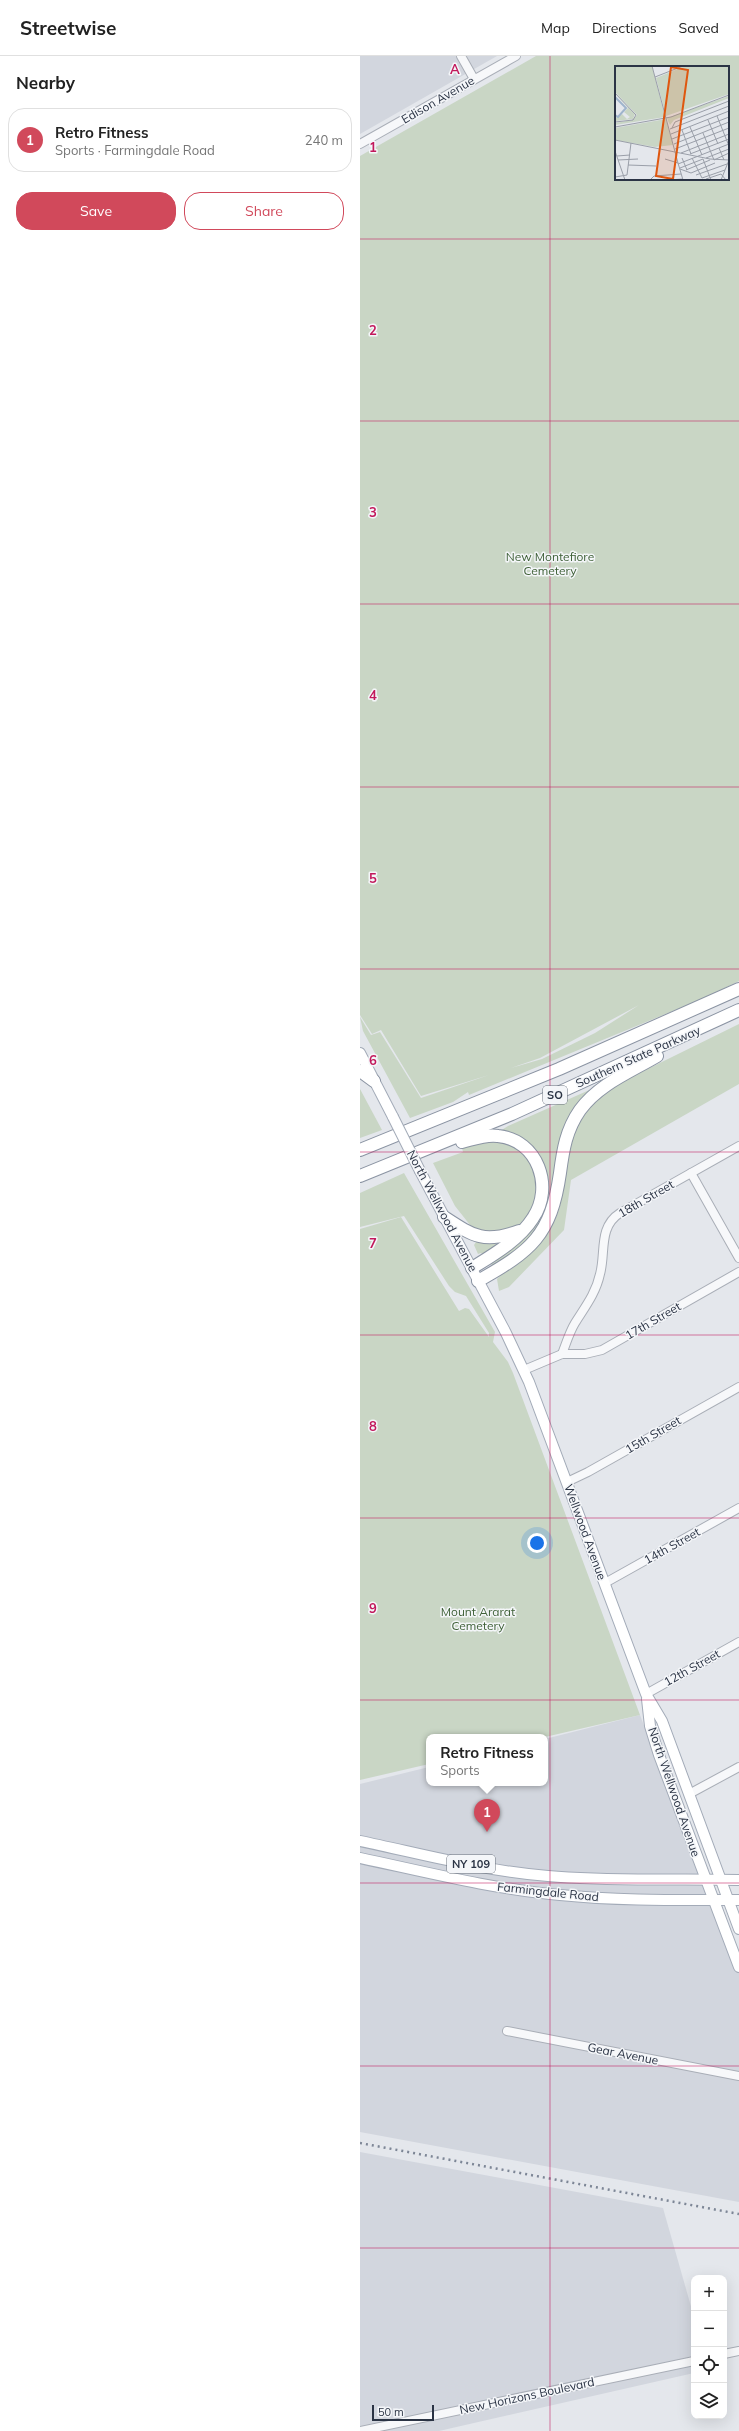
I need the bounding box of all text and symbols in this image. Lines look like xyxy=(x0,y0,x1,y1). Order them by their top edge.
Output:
text: Streetwise xyxy=(20,16,116,40)
text: Map xyxy=(541,19,570,37)
text: Directions xyxy=(592,19,657,37)
text: Saved xyxy=(679,19,719,37)
text: A xyxy=(450,61,460,77)
inset map xyxy=(615,66,729,180)
text: Nearby xyxy=(16,72,75,93)
street label: Edison Avenue xyxy=(399,73,477,127)
text: Retro Fitness xyxy=(55,123,148,142)
text: 1 xyxy=(26,132,34,148)
text: 240 m xyxy=(305,132,343,148)
text: 1 xyxy=(369,139,377,155)
text: Sports · Farmingdale Road xyxy=(55,142,215,158)
button: Save xyxy=(16,192,176,230)
button: Share xyxy=(184,192,344,230)
text: 2 xyxy=(369,322,377,338)
text: 3 xyxy=(369,504,377,520)
park label: New Montefiore Cemetery xyxy=(506,549,594,578)
text: 4 xyxy=(369,687,377,703)
text: 5 xyxy=(369,870,377,886)
street label: Southern State Parkway xyxy=(573,1022,703,1091)
text: 6 xyxy=(369,1052,377,1068)
road number: SO xyxy=(543,1086,567,1104)
street label: North Wellwood Avenue xyxy=(404,1147,481,1274)
street label: 18th Street xyxy=(615,1177,676,1221)
text: 7 xyxy=(369,1235,377,1251)
street label: 17th Street xyxy=(622,1299,683,1343)
street label: 15th Street xyxy=(622,1413,683,1457)
text: 8 xyxy=(369,1418,377,1434)
street label: Wellwood Avenue xyxy=(561,1482,610,1582)
street label: 14th Street xyxy=(641,1524,702,1567)
your location xyxy=(527,1533,547,1553)
text: 9 xyxy=(369,1600,377,1616)
park label: Mount Ararat Cemetery xyxy=(441,1604,515,1633)
street label: 12th Street xyxy=(661,1646,722,1689)
street label: North Wellwood Avenue xyxy=(645,1725,704,1859)
popup xyxy=(426,1734,548,1786)
text: Retro Fitness xyxy=(440,1743,534,1762)
text: Sports xyxy=(440,1762,480,1778)
pin: 1 xyxy=(474,1799,500,1832)
road number: NY 109 xyxy=(447,1855,495,1873)
street label: Farmingdale Road xyxy=(497,1879,600,1904)
street label: Gear Avenue xyxy=(586,2039,660,2068)
map controls xyxy=(691,2275,727,2419)
button: + xyxy=(691,2275,727,2311)
button: − xyxy=(691,2311,727,2347)
button: locate xyxy=(691,2347,727,2383)
street label: New Horizons Boulevard xyxy=(458,2374,596,2417)
button: layers xyxy=(691,2383,727,2419)
scale bar xyxy=(372,2403,434,2422)
text: 50 m xyxy=(378,2405,404,2419)

